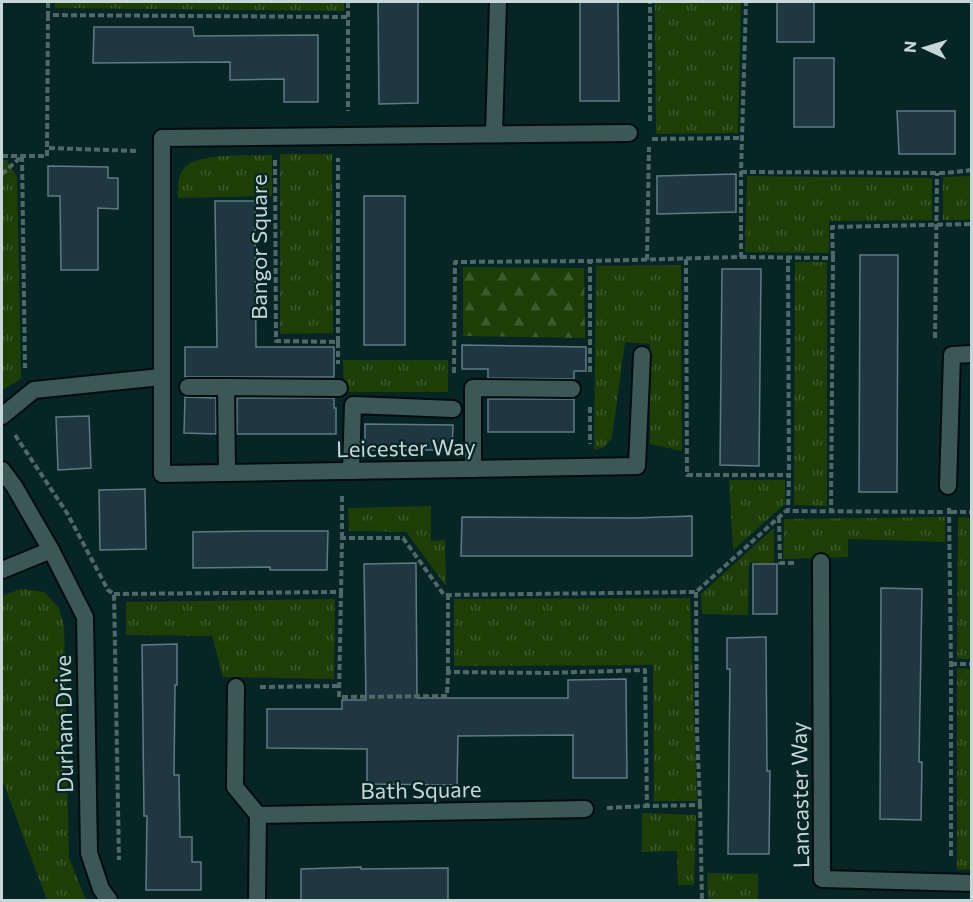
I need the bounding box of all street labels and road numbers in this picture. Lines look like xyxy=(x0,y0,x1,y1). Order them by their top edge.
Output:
street label: Bangor Square xyxy=(245,174,272,320)
street label: Leicester Way xyxy=(336,433,476,462)
street label: Durham Drive xyxy=(49,655,78,793)
street label: Lancaster Way xyxy=(785,722,814,868)
street label: Bath Square xyxy=(360,775,482,804)

